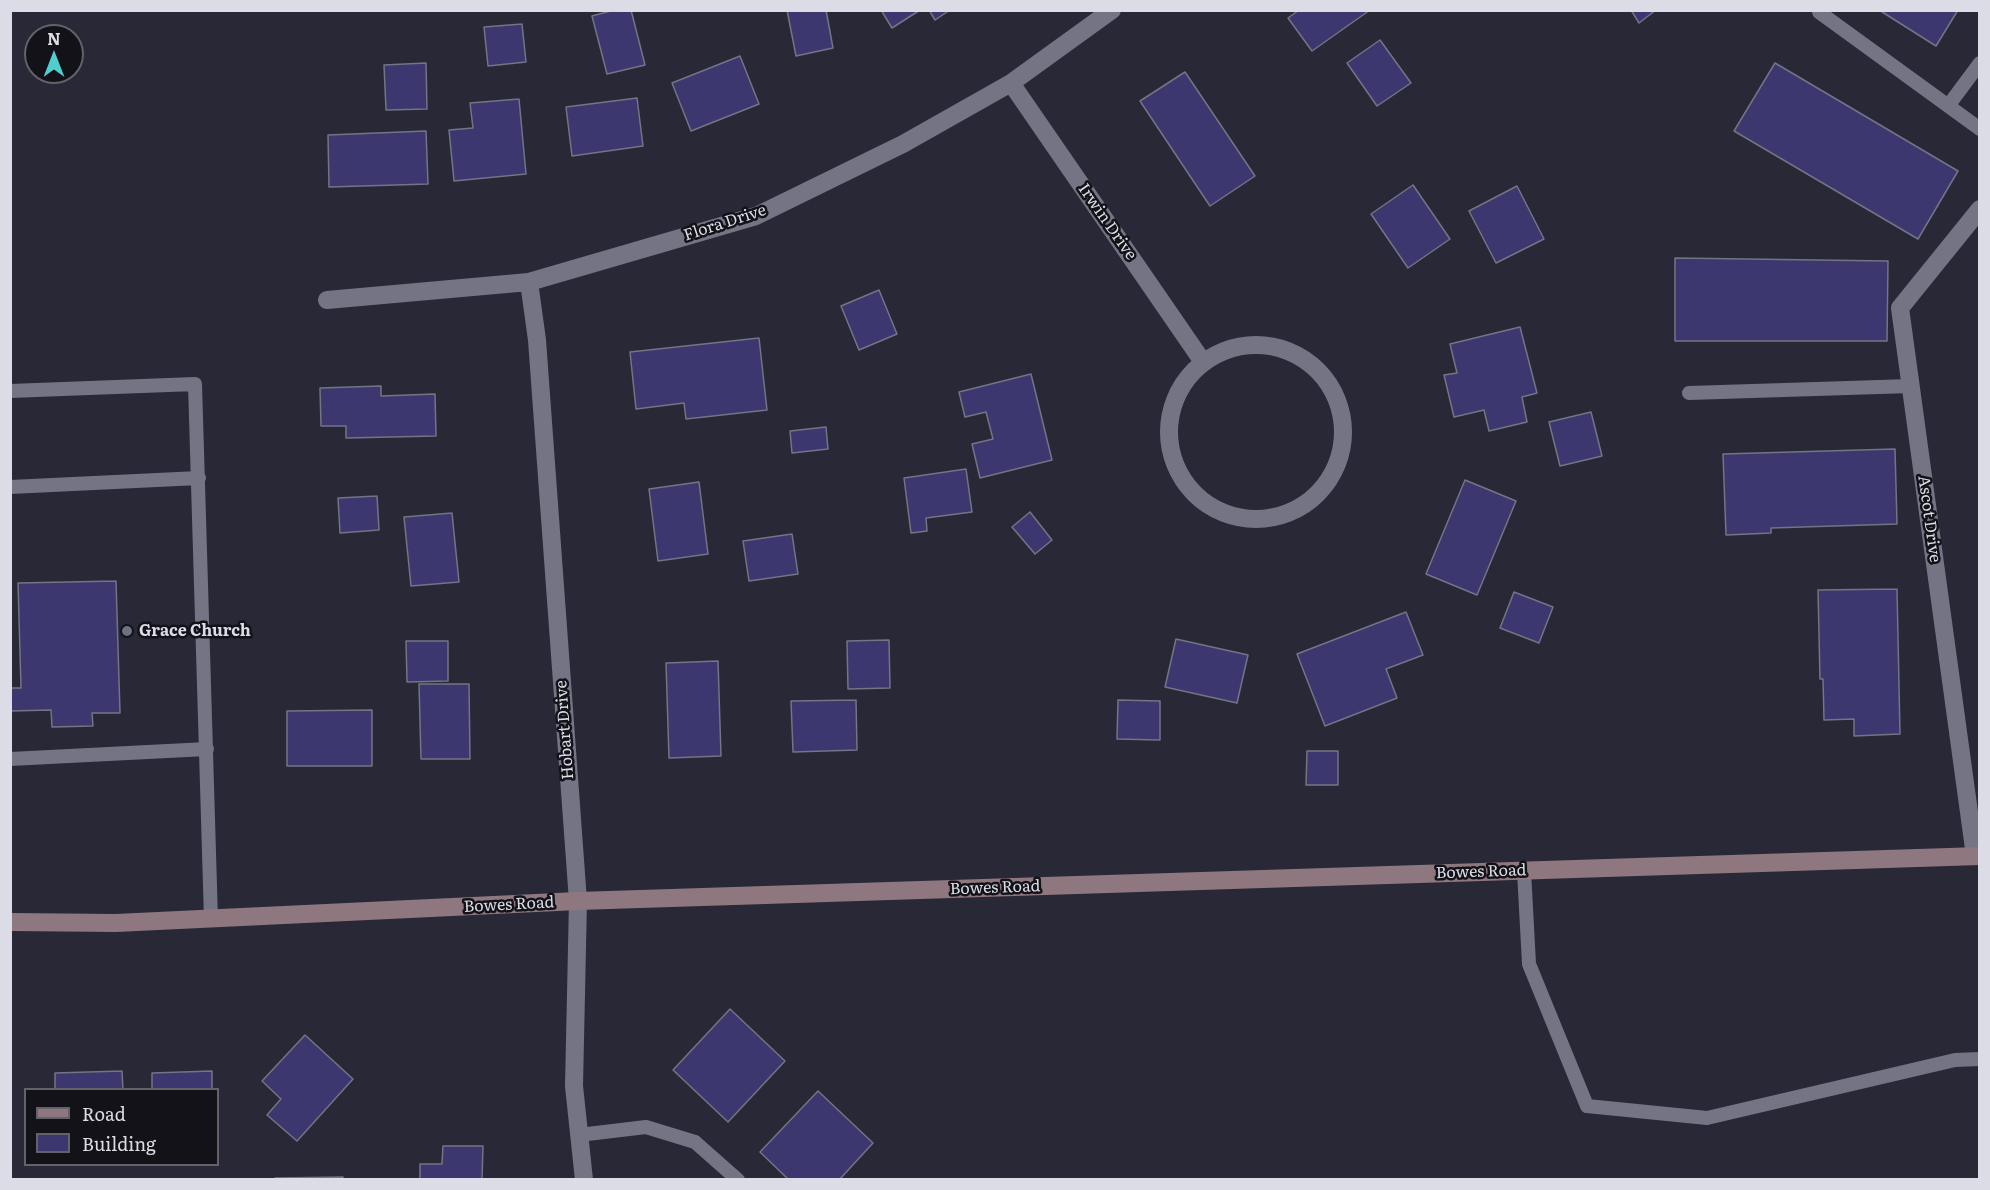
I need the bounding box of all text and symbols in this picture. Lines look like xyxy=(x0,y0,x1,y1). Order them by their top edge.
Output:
north arrow xyxy=(24,24,84,84)
text: N xyxy=(47,26,61,50)
street label: Irwin Drive xyxy=(1074,180,1140,264)
street label: Flora Drive xyxy=(681,201,769,245)
street label: Ascot Drive xyxy=(1913,474,1945,564)
place label: Grace Church xyxy=(139,621,251,641)
marker: Grace Church xyxy=(120,624,134,638)
street label: Hobart Drive xyxy=(552,680,578,780)
street label: Bowes Road xyxy=(1435,861,1527,883)
street label: Bowes Road xyxy=(949,877,1041,899)
street label: Bowes Road xyxy=(463,893,555,917)
legend xyxy=(24,1088,219,1166)
text: Road xyxy=(82,1100,126,1127)
text: Building xyxy=(82,1130,156,1157)

